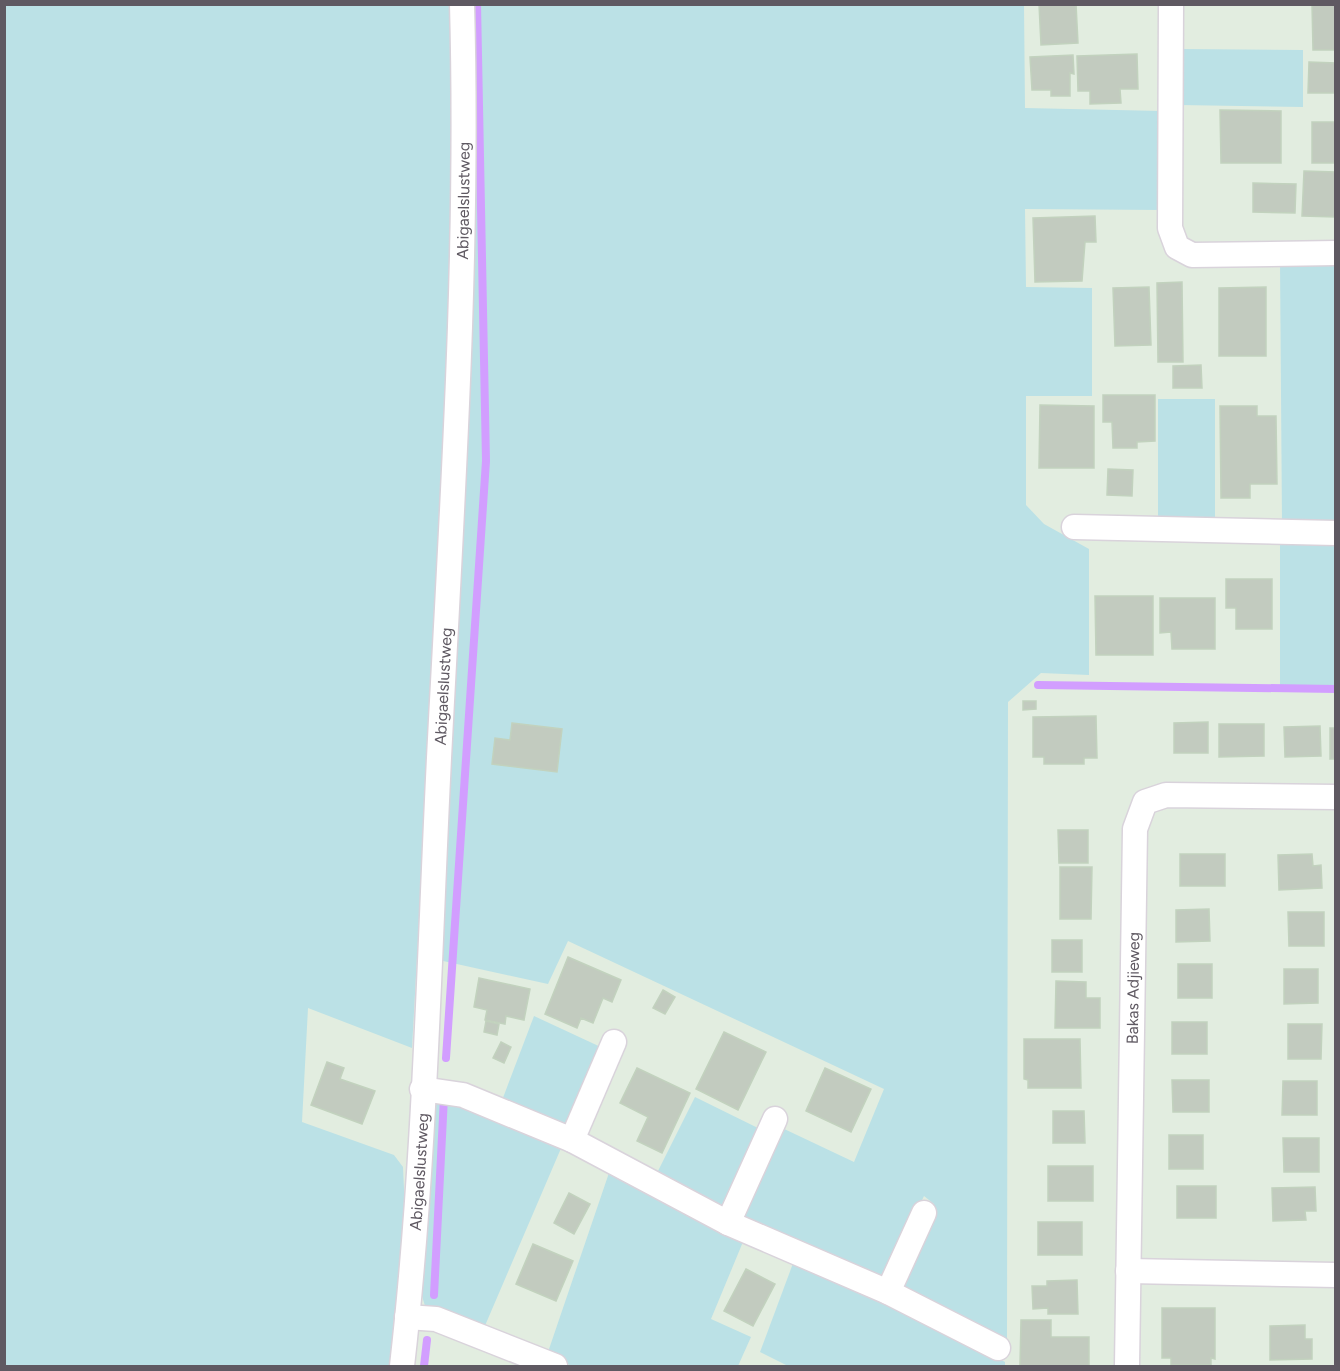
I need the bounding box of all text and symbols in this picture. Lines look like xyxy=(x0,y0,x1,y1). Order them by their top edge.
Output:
street label: Abigaelslustweg xyxy=(453,142,474,260)
street label: Abigaelslustweg xyxy=(431,627,456,746)
street label: Bakas Adjieweg xyxy=(1123,932,1143,1044)
street label: Abigaelslustweg xyxy=(406,1112,433,1231)

